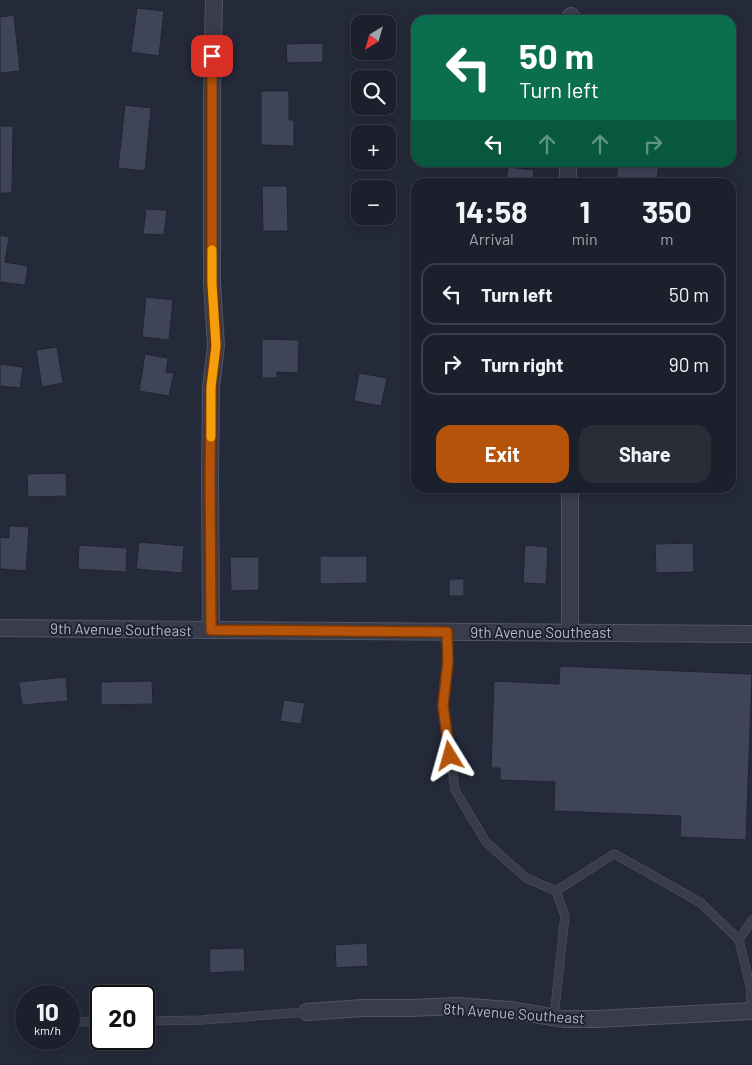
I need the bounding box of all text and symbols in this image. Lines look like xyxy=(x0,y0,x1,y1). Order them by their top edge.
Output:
north arrow xyxy=(351,15,396,60)
map controls xyxy=(351,15,396,225)
text: 50 m xyxy=(519,34,594,76)
pin xyxy=(191,35,233,77)
icon: left xyxy=(436,35,501,100)
icon: arrive xyxy=(198,42,226,70)
button: search xyxy=(351,70,396,115)
text: Turn left xyxy=(519,76,599,102)
button: + xyxy=(351,125,396,170)
icon: left xyxy=(480,130,508,158)
icon: ahead xyxy=(533,130,561,158)
icon: ahead xyxy=(586,130,614,158)
icon: right xyxy=(639,130,667,158)
button: − xyxy=(351,180,396,225)
text: 14:58 xyxy=(455,193,527,229)
text: 1 xyxy=(579,193,590,229)
text: 350 xyxy=(642,193,692,229)
text: Arrival xyxy=(469,229,514,248)
text: min xyxy=(572,229,598,248)
text: m xyxy=(660,229,673,248)
icon: left xyxy=(438,280,466,308)
text: Turn left xyxy=(481,283,552,306)
text: 50 m xyxy=(669,283,709,306)
icon: right xyxy=(438,350,466,378)
text: Turn right xyxy=(481,353,563,376)
text: 90 m xyxy=(669,353,709,376)
button: Exit xyxy=(436,425,569,483)
button: Share xyxy=(579,425,711,483)
street label: 9th Avenue Southeast xyxy=(50,619,192,639)
street label: 9th Avenue Southeast xyxy=(470,623,612,641)
position arrow xyxy=(423,729,475,781)
speed limit sign: 20 xyxy=(90,985,155,1050)
text: 10 xyxy=(36,996,59,1026)
street label: 8th Avenue Southeast xyxy=(443,999,585,1027)
text: km/h xyxy=(34,1023,61,1037)

